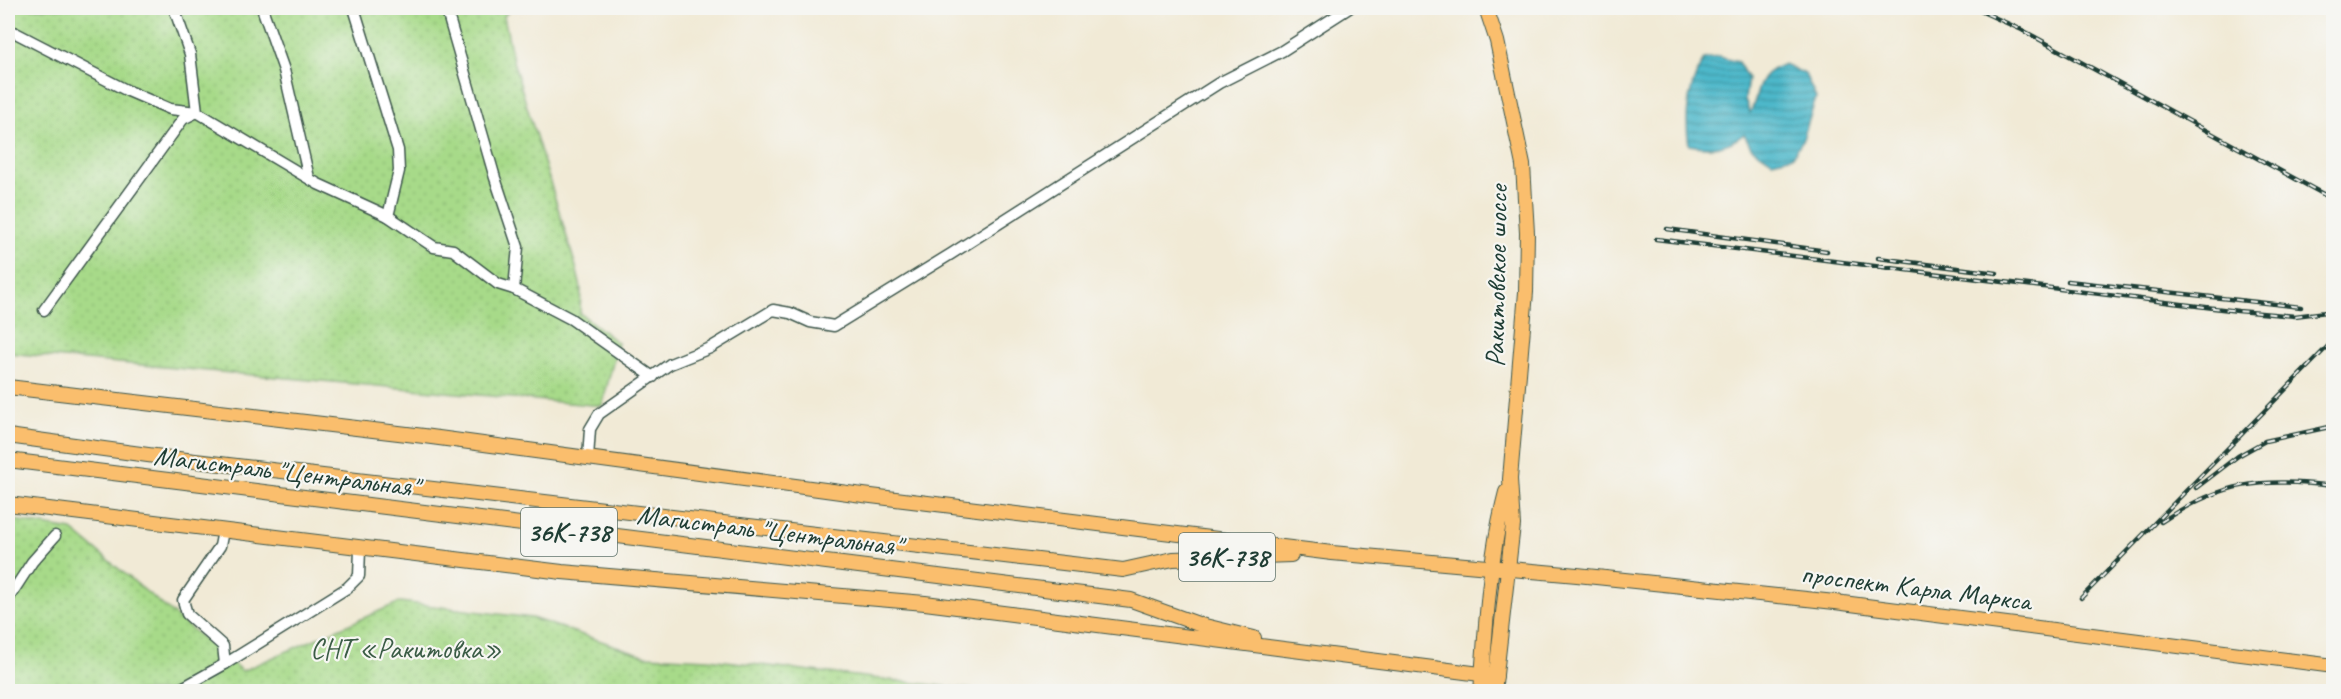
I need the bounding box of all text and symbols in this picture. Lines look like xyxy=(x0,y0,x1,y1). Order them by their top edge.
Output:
street label: Ракитовское шоссе xyxy=(1477,183,1515,367)
street label: Магистраль "Центральная" xyxy=(152,437,425,505)
street label: Магистраль "Центральная" xyxy=(635,496,908,564)
road number: 36К-738 xyxy=(521,508,617,556)
road number: 36К-738 xyxy=(1179,533,1275,581)
street label: проспект Карла Маркса xyxy=(1799,556,2035,619)
park label: СНТ «Ракитовка» xyxy=(310,631,502,666)

